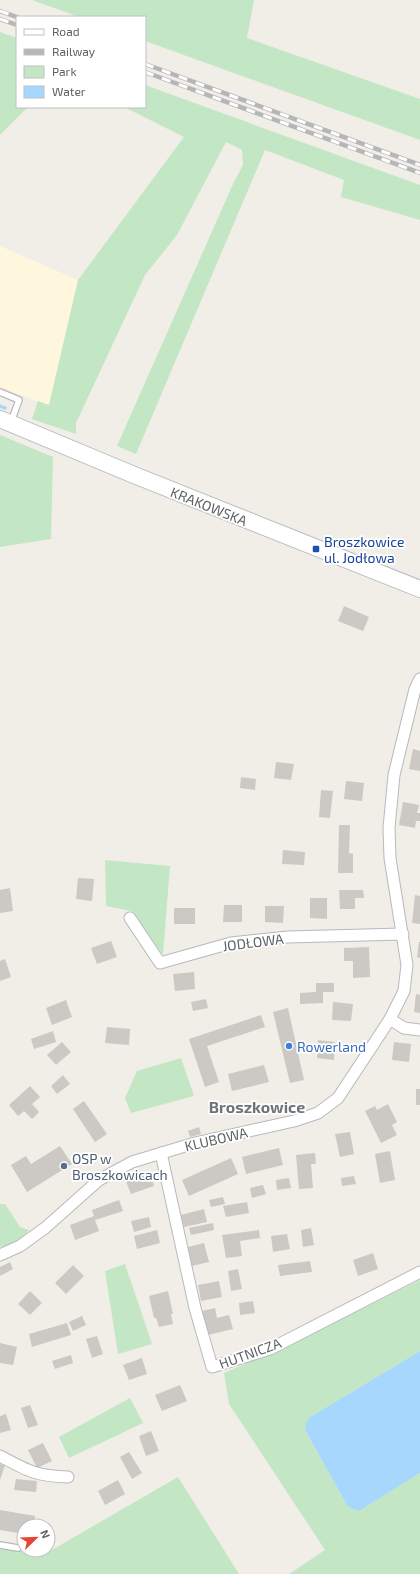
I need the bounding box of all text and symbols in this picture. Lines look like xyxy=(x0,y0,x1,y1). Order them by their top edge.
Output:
legend xyxy=(16,16,146,108)
text: Road xyxy=(52,24,80,38)
text: Railway xyxy=(52,44,96,58)
text: Park xyxy=(52,64,77,78)
text: Water xyxy=(52,84,86,98)
street label: KRAKOWSKA xyxy=(168,483,250,529)
place label: Broszkowice ul. Jodłowa xyxy=(324,533,404,566)
marker: Broszkowice ul. Jodłowa xyxy=(311,544,321,554)
street label: JODŁOWA xyxy=(221,930,285,954)
place label: Rowerland xyxy=(297,1038,366,1055)
marker: Rowerland xyxy=(284,1041,294,1051)
district label: Broszkowice xyxy=(209,1097,305,1116)
street label: KLUBOWA xyxy=(183,1123,249,1155)
place label: OSP w Broszkowicach xyxy=(72,1150,168,1183)
marker: OSP w Broszkowicach xyxy=(59,1161,69,1171)
street label: HUTNICZA xyxy=(217,1334,284,1372)
north arrow xyxy=(16,1518,56,1558)
text: N xyxy=(38,1528,53,1540)

